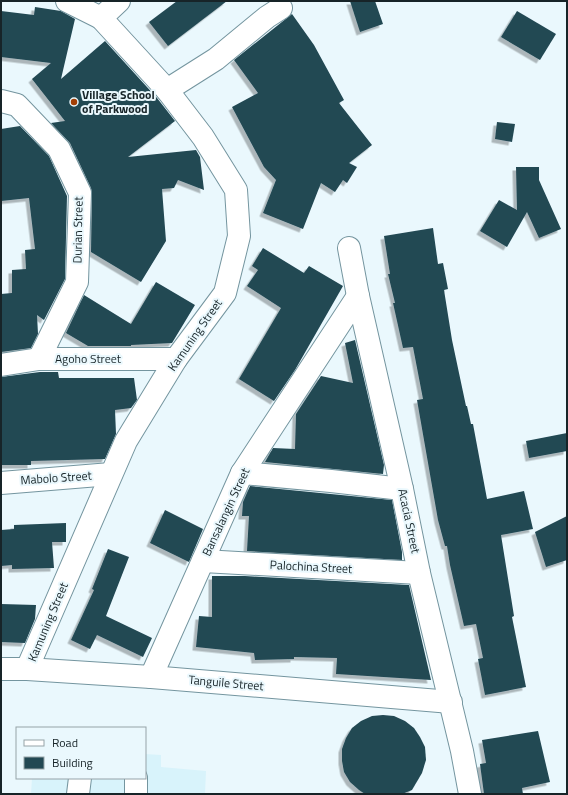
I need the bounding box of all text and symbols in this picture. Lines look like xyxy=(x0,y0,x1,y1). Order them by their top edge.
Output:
place label: Village School of Parkwood xyxy=(82,85,155,118)
marker: Village School of Parkwood xyxy=(69,97,79,107)
street label: Durian Street xyxy=(67,196,88,264)
street label: Kamuning Street xyxy=(163,294,227,375)
street label: Agoho Street xyxy=(55,349,122,368)
street label: Bansalangin Street xyxy=(197,464,255,559)
street label: Mabolo Street xyxy=(20,465,93,489)
street label: Acacia Street xyxy=(393,487,426,556)
street label: Palochina Street xyxy=(269,555,354,578)
street label: Kamuning Street xyxy=(22,578,73,664)
street label: Tanguile Street xyxy=(188,670,265,695)
legend xyxy=(16,727,146,779)
text: Road xyxy=(52,733,78,752)
text: Building xyxy=(52,753,93,772)

